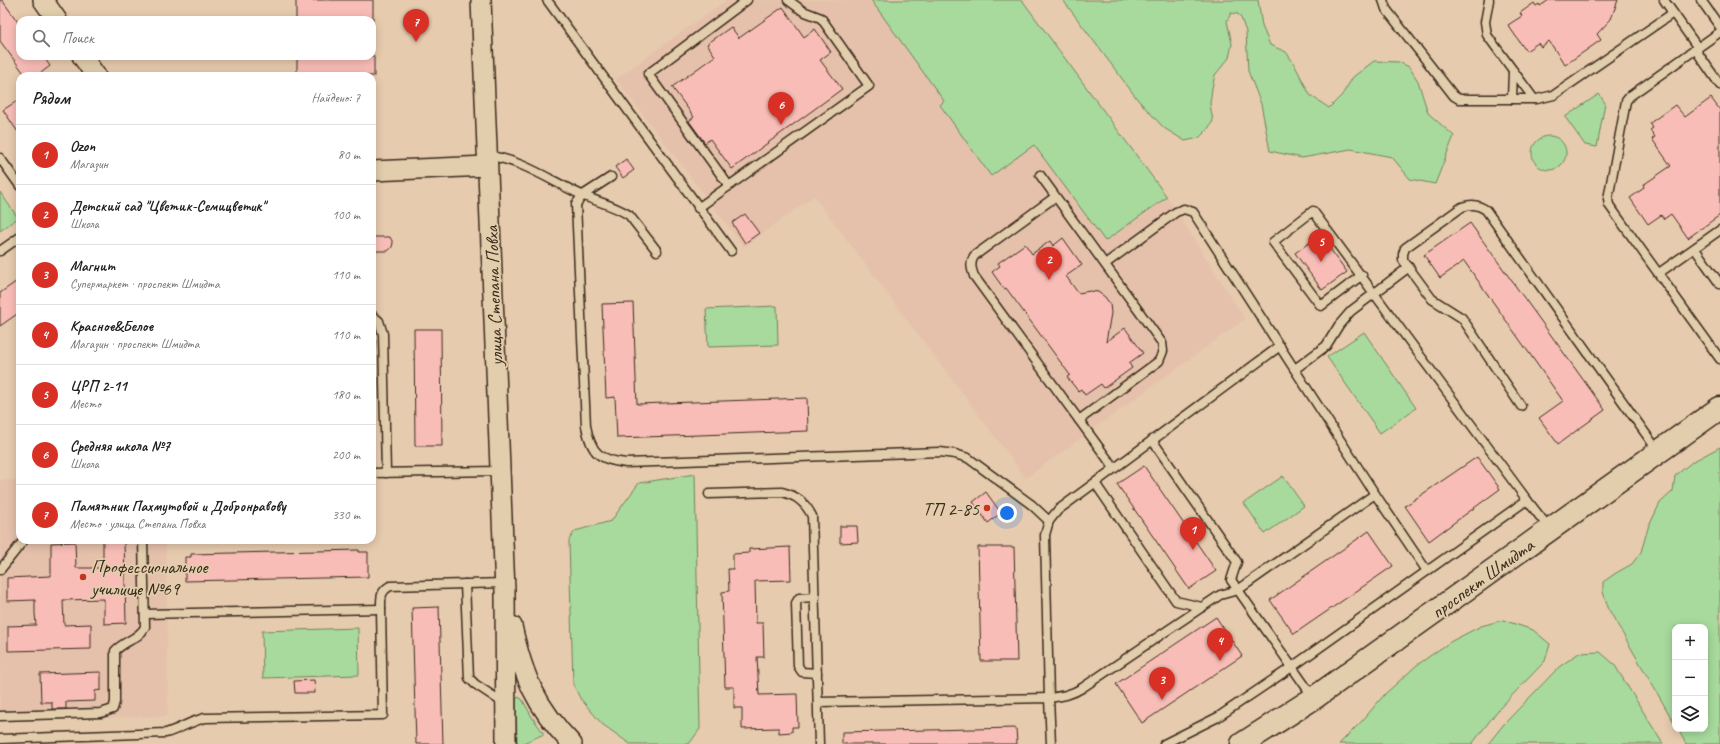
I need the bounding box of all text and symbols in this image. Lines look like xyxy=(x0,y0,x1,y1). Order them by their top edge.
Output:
pin: 7 xyxy=(403,9,429,42)
search box xyxy=(16,16,376,60)
icon: search xyxy=(30,27,52,49)
text: Поиск xyxy=(62,29,94,48)
text: Рядом xyxy=(32,88,70,109)
text: Найдено: 7 xyxy=(312,90,360,106)
pin: 6 xyxy=(768,92,794,125)
text: Ozon xyxy=(70,137,95,156)
text: 1 xyxy=(42,147,48,163)
text: 80 m xyxy=(338,147,360,163)
text: Магазин xyxy=(70,156,108,172)
text: Детский сад "Цветик-Семицветик" xyxy=(70,197,265,216)
text: 2 xyxy=(42,207,48,223)
text: 100 m xyxy=(332,207,360,223)
text: Школа xyxy=(70,216,99,232)
street label: улица Степана Повха xyxy=(480,224,508,367)
pin: 5 xyxy=(1308,229,1334,262)
pin: 2 xyxy=(1036,247,1062,280)
text: Магнит xyxy=(70,257,115,276)
text: 3 xyxy=(42,267,48,283)
text: 110 m xyxy=(332,267,360,283)
text: Супермаркет · проспект Шмидта xyxy=(70,276,220,292)
text: Красное&Белое xyxy=(70,317,153,336)
text: 4 xyxy=(42,327,48,343)
text: 110 m xyxy=(332,327,360,343)
text: Магазин · проспект Шмидта xyxy=(70,336,200,352)
text: ЦРП 2-11 xyxy=(70,377,127,396)
text: 5 xyxy=(42,387,48,403)
text: 180 m xyxy=(332,387,360,403)
text: Место xyxy=(70,396,101,412)
text: Средняя школа №7 xyxy=(70,437,170,456)
text: 6 xyxy=(42,447,48,463)
text: 200 m xyxy=(332,447,360,463)
text: Школа xyxy=(70,456,99,472)
text: Памятник Пахмутовой и Добронравову xyxy=(70,497,286,516)
place label: ТП 2-85 xyxy=(922,497,980,521)
marker: ТП 2-85 xyxy=(982,503,992,513)
your location xyxy=(997,503,1017,523)
text: 7 xyxy=(42,507,48,523)
text: 330 m xyxy=(332,507,360,523)
text: Место · улица Степана Повха xyxy=(70,516,205,532)
pin: 1 xyxy=(1180,517,1206,550)
street label: проспект Шмидта xyxy=(1427,533,1540,624)
place label: Профессиональное училище №69 xyxy=(90,555,209,601)
marker: Профессиональное училище №69 xyxy=(78,572,88,582)
map controls xyxy=(1672,624,1708,732)
button: + xyxy=(1672,624,1708,660)
pin: 4 xyxy=(1207,628,1233,661)
button: − xyxy=(1672,660,1708,696)
pin: 3 xyxy=(1149,667,1175,700)
button: layers xyxy=(1672,696,1708,732)

